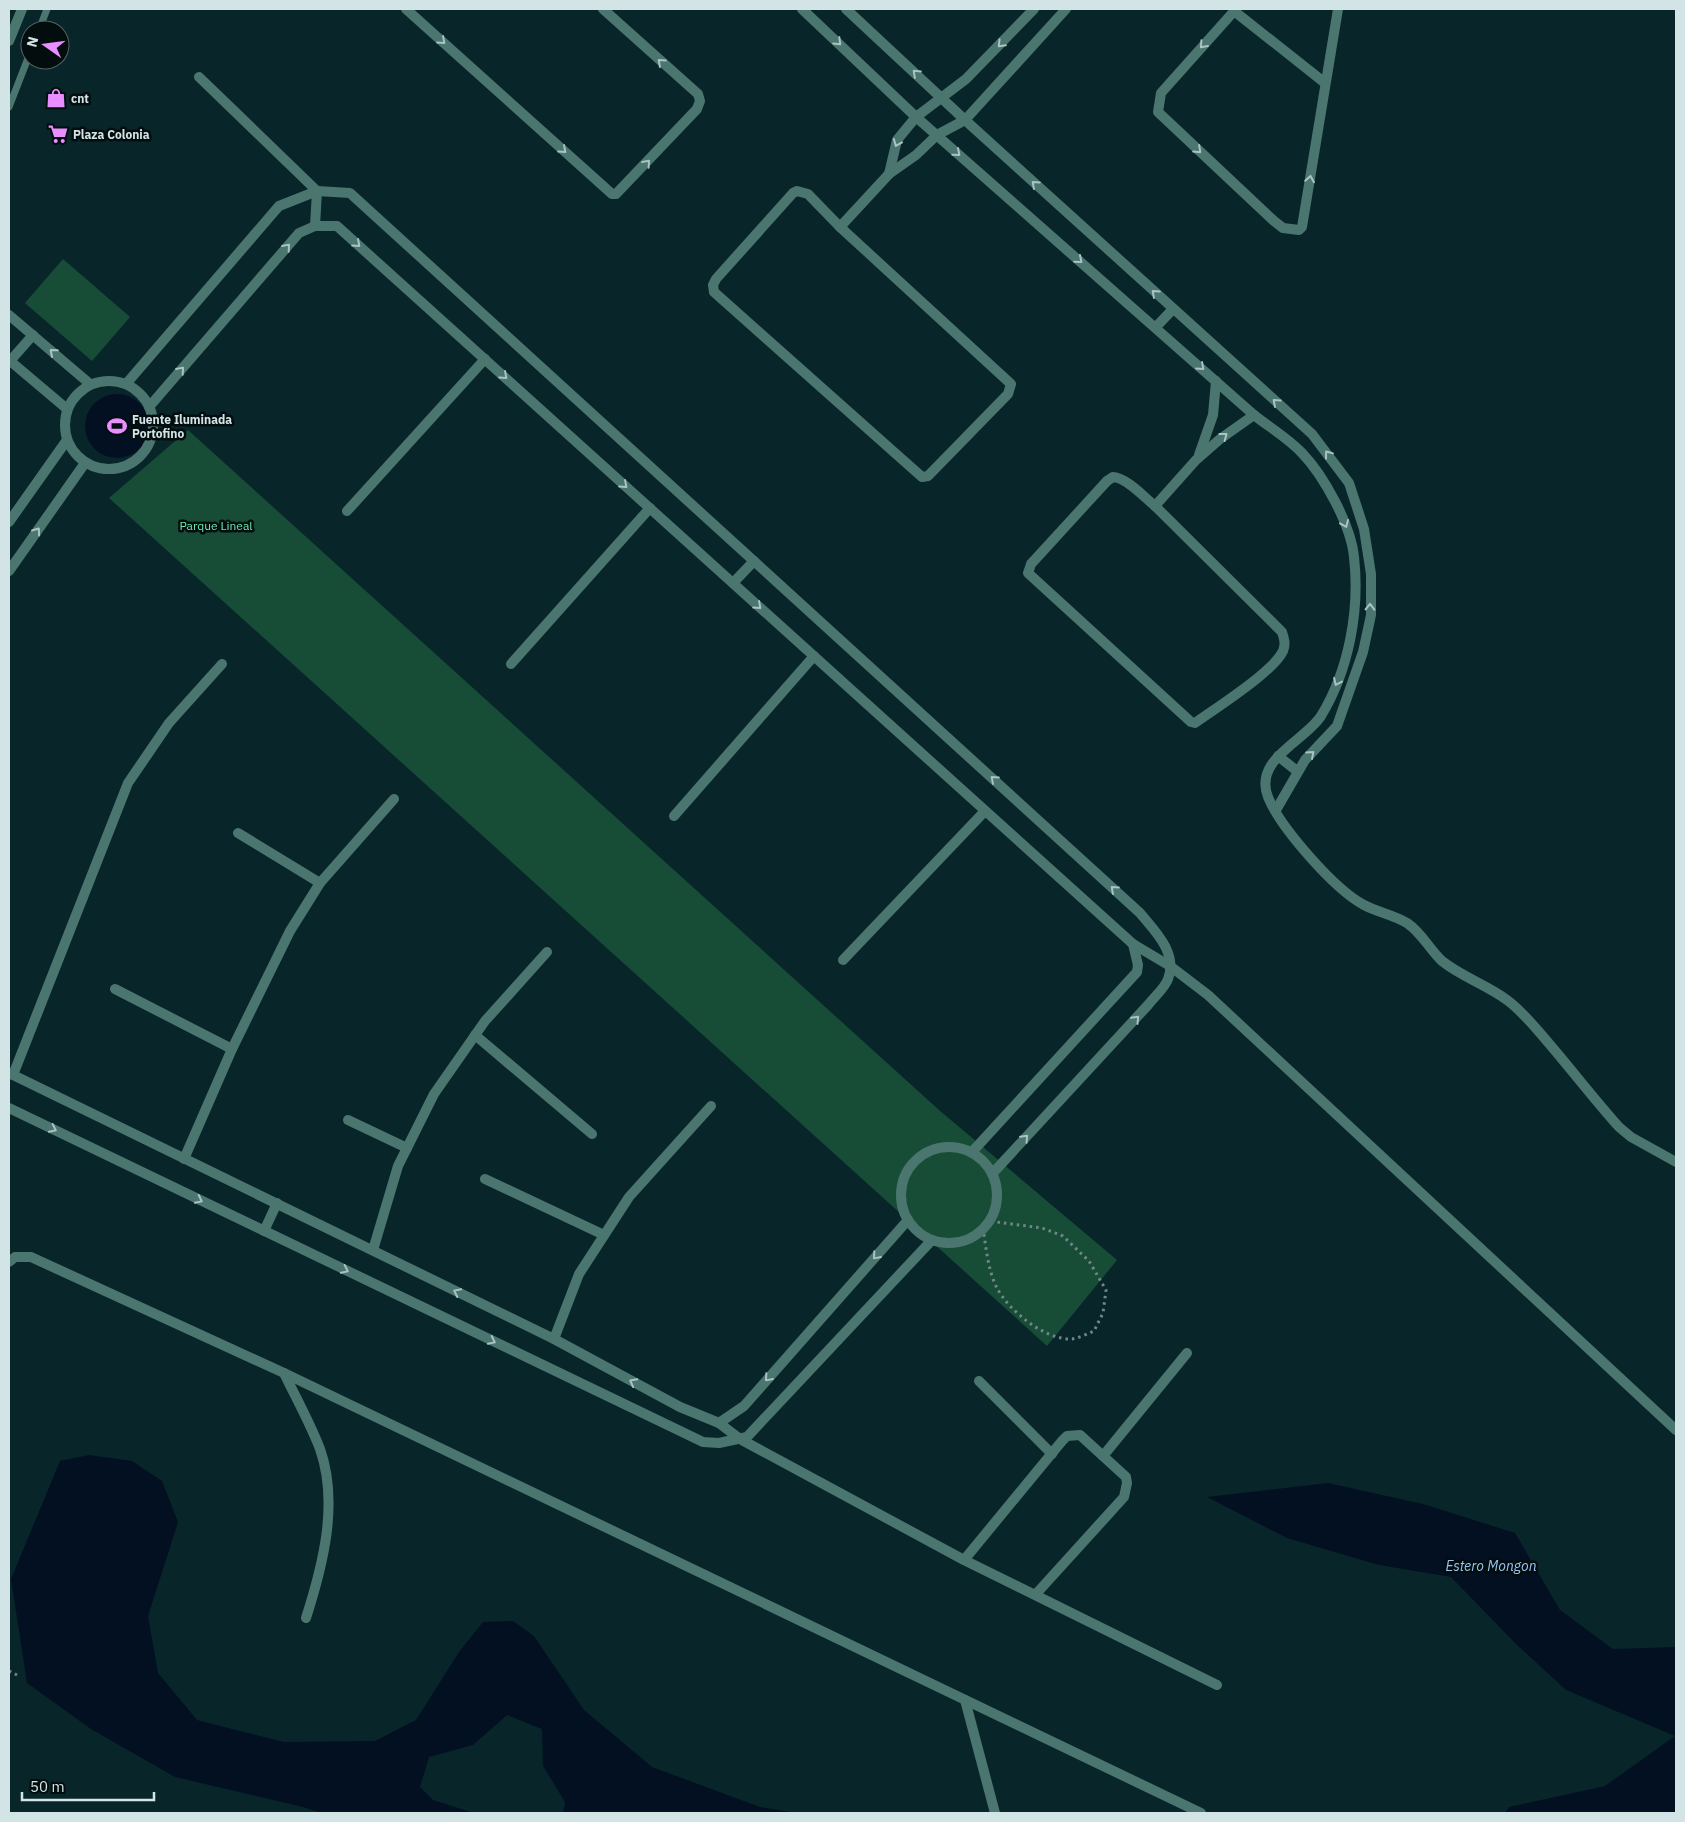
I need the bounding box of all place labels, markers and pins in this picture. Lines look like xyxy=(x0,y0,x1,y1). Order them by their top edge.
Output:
shop icon: cnt xyxy=(45,87,67,109)
place label: cnt xyxy=(71,91,89,106)
supermarket icon: Plaza Colonia xyxy=(47,123,69,145)
place label: Plaza Colonia xyxy=(73,127,150,142)
place label: Fuente Iluminada Portofino xyxy=(132,412,232,441)
sports icon: Fuente Iluminada Portofino xyxy=(106,415,128,437)

